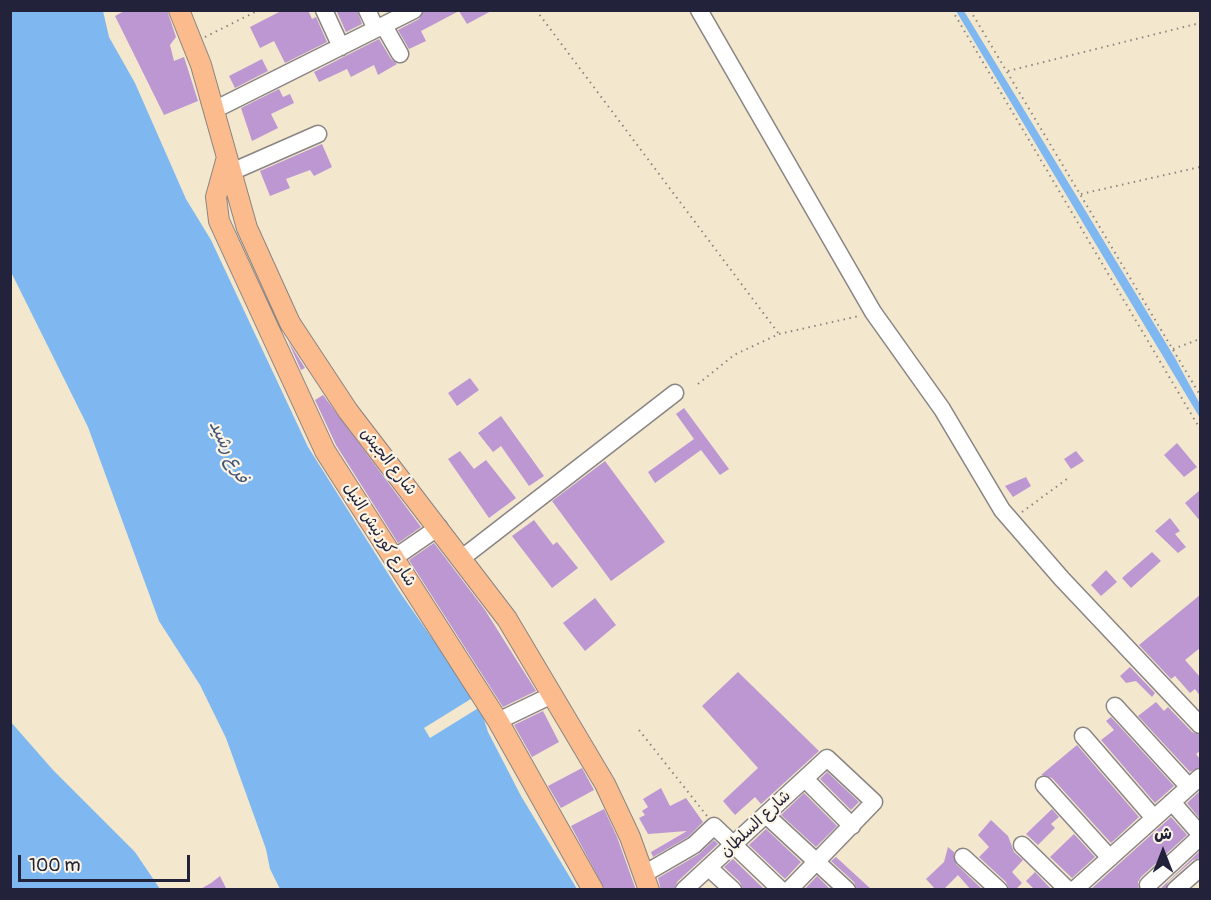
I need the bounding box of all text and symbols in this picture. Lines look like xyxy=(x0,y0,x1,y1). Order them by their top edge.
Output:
water label: فرع رشيد xyxy=(203,417,253,487)
street label: شارع الجيش xyxy=(356,424,420,500)
street label: شارع كورنيش النيل xyxy=(338,480,420,590)
street label: شارع السلطان xyxy=(717,786,795,862)
north arrow xyxy=(1133,822,1193,882)
text: ش xyxy=(1154,824,1172,844)
scale bar xyxy=(21,843,194,881)
text: 100 m xyxy=(29,854,81,877)

